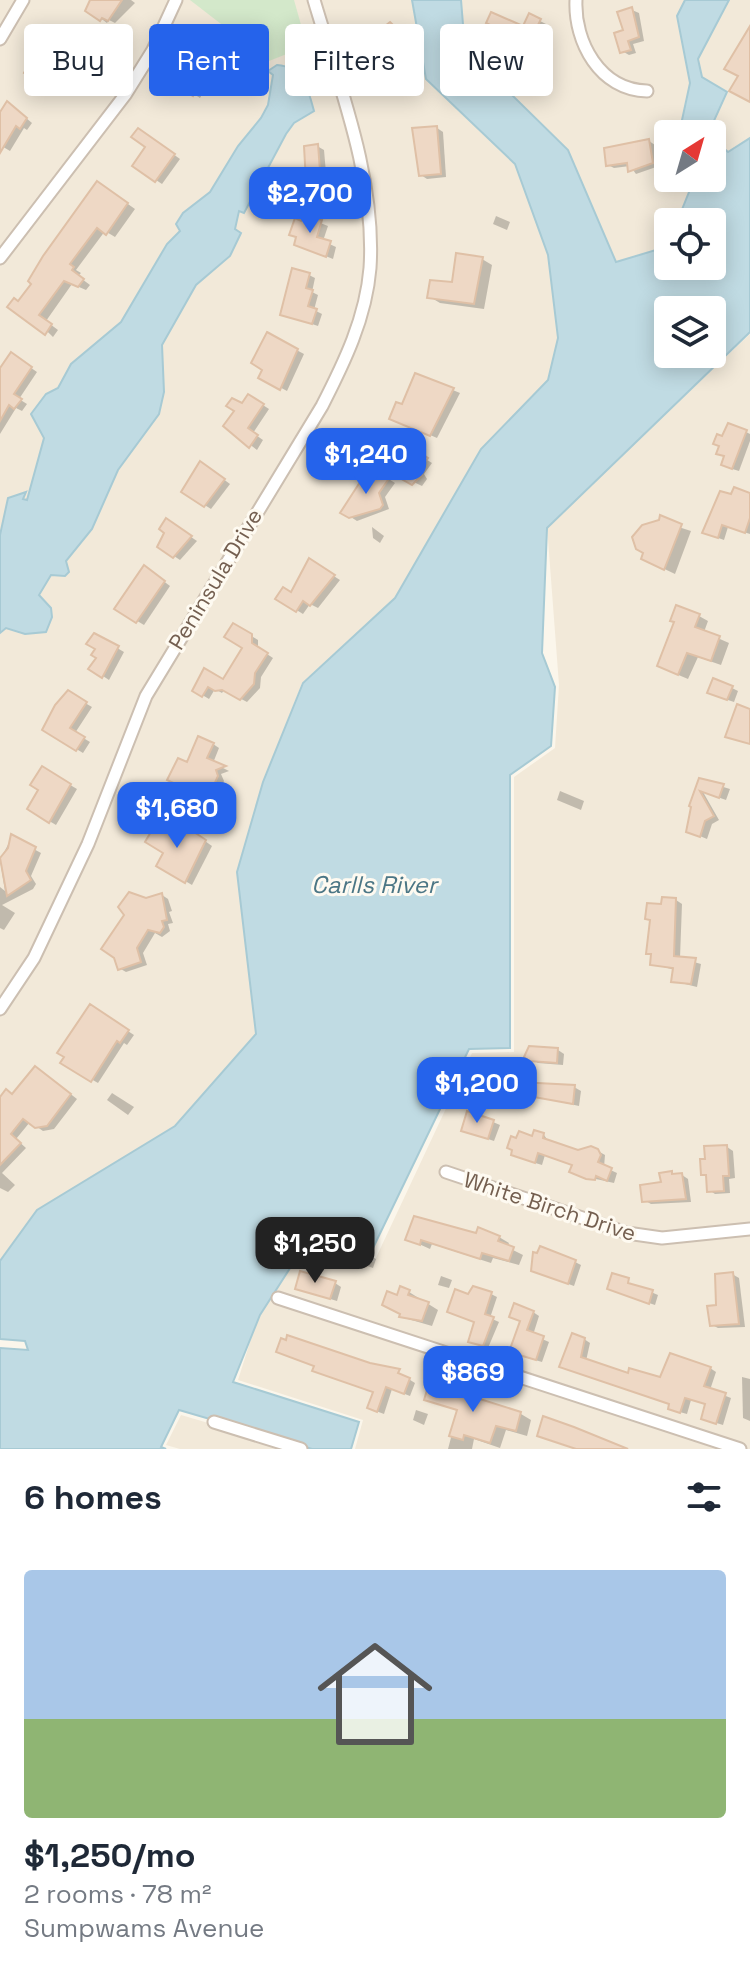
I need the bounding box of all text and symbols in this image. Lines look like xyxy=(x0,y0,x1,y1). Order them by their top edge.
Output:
chip: Buy xyxy=(24,24,133,96)
chip: Rent xyxy=(149,24,269,96)
chip: Filters xyxy=(285,24,424,96)
chip: New xyxy=(440,24,553,96)
north arrow xyxy=(654,120,726,192)
map controls xyxy=(654,120,726,368)
pin: $2,700 xyxy=(245,167,375,235)
text: $2,700 xyxy=(267,176,353,210)
button: locate xyxy=(654,208,726,280)
button: layers xyxy=(654,296,726,368)
pin: $1,240 xyxy=(301,428,431,496)
text: $1,240 xyxy=(324,437,408,471)
street label: Peninsula Drive xyxy=(162,503,268,655)
pin: $1,680 xyxy=(112,782,242,850)
text: $1,680 xyxy=(135,791,219,825)
water label: Carlls River xyxy=(311,869,440,900)
pin: $1,200 xyxy=(412,1057,542,1125)
text: $1,200 xyxy=(435,1066,519,1100)
street label: White Birch Drive xyxy=(460,1165,640,1247)
pin: $1,250 xyxy=(250,1217,380,1285)
text: $1,250 xyxy=(273,1226,357,1260)
pin: $869 xyxy=(426,1346,520,1414)
text: $869 xyxy=(441,1355,505,1389)
icon: filters xyxy=(682,1475,726,1519)
text: 6 homes xyxy=(24,1476,162,1519)
icon: home xyxy=(303,1622,447,1766)
text: $1,250/mo xyxy=(24,1834,196,1877)
text: 2 rooms · 78 m² xyxy=(24,1877,211,1911)
text: Sumpwams Avenue xyxy=(24,1911,264,1945)

